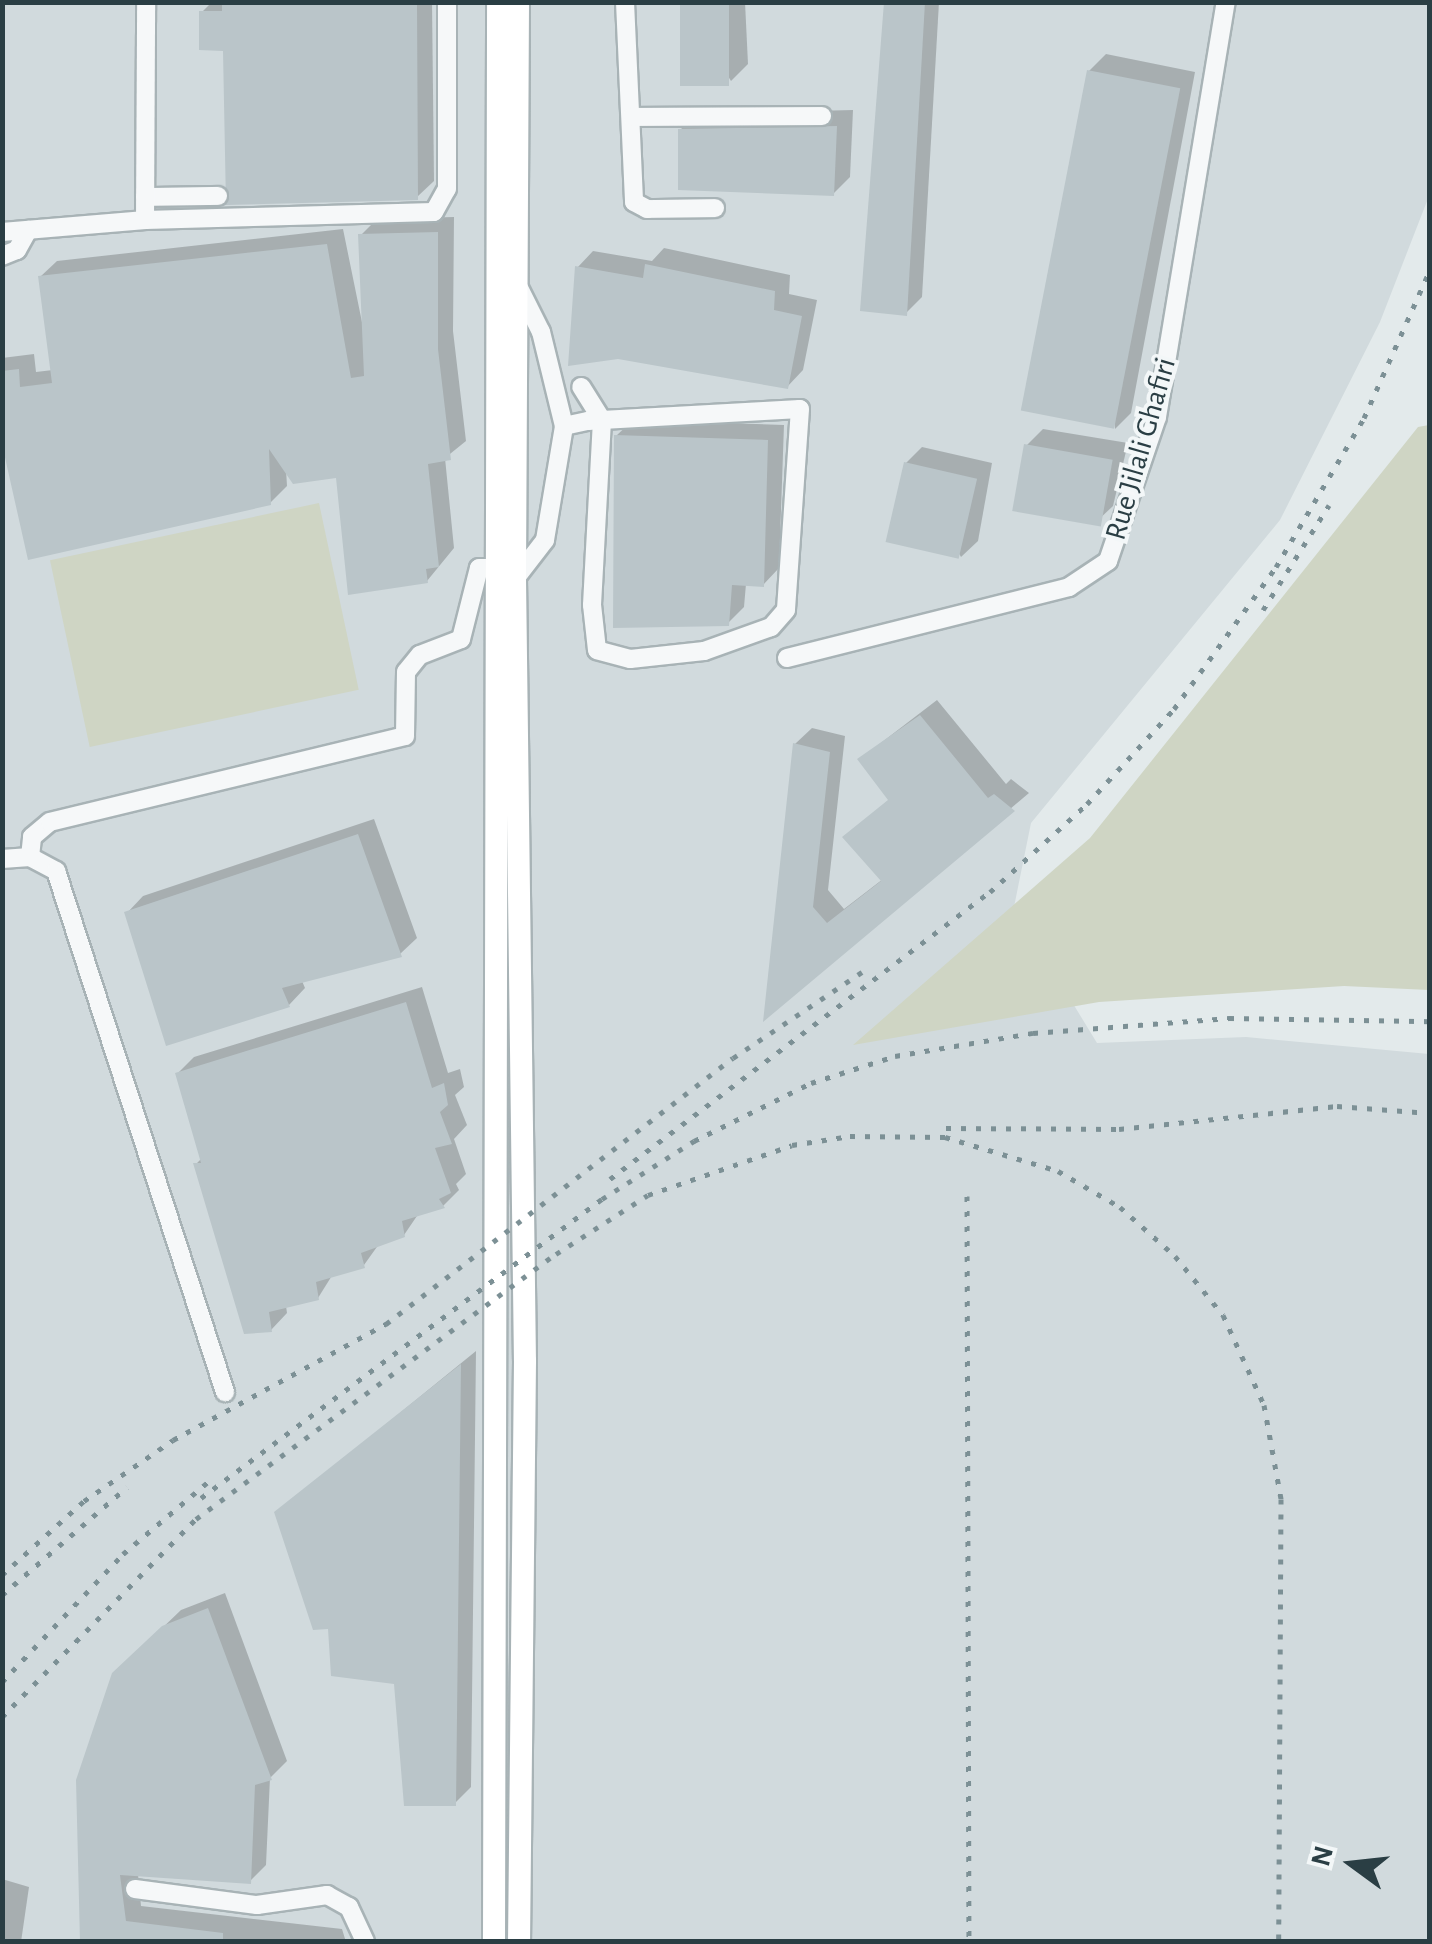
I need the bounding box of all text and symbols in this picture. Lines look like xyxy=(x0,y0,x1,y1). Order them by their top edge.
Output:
street label: Rue Jilali Ghafiri xyxy=(1098,354,1184,544)
north arrow xyxy=(1302,1814,1402,1914)
text: N xyxy=(1307,1843,1339,1869)

